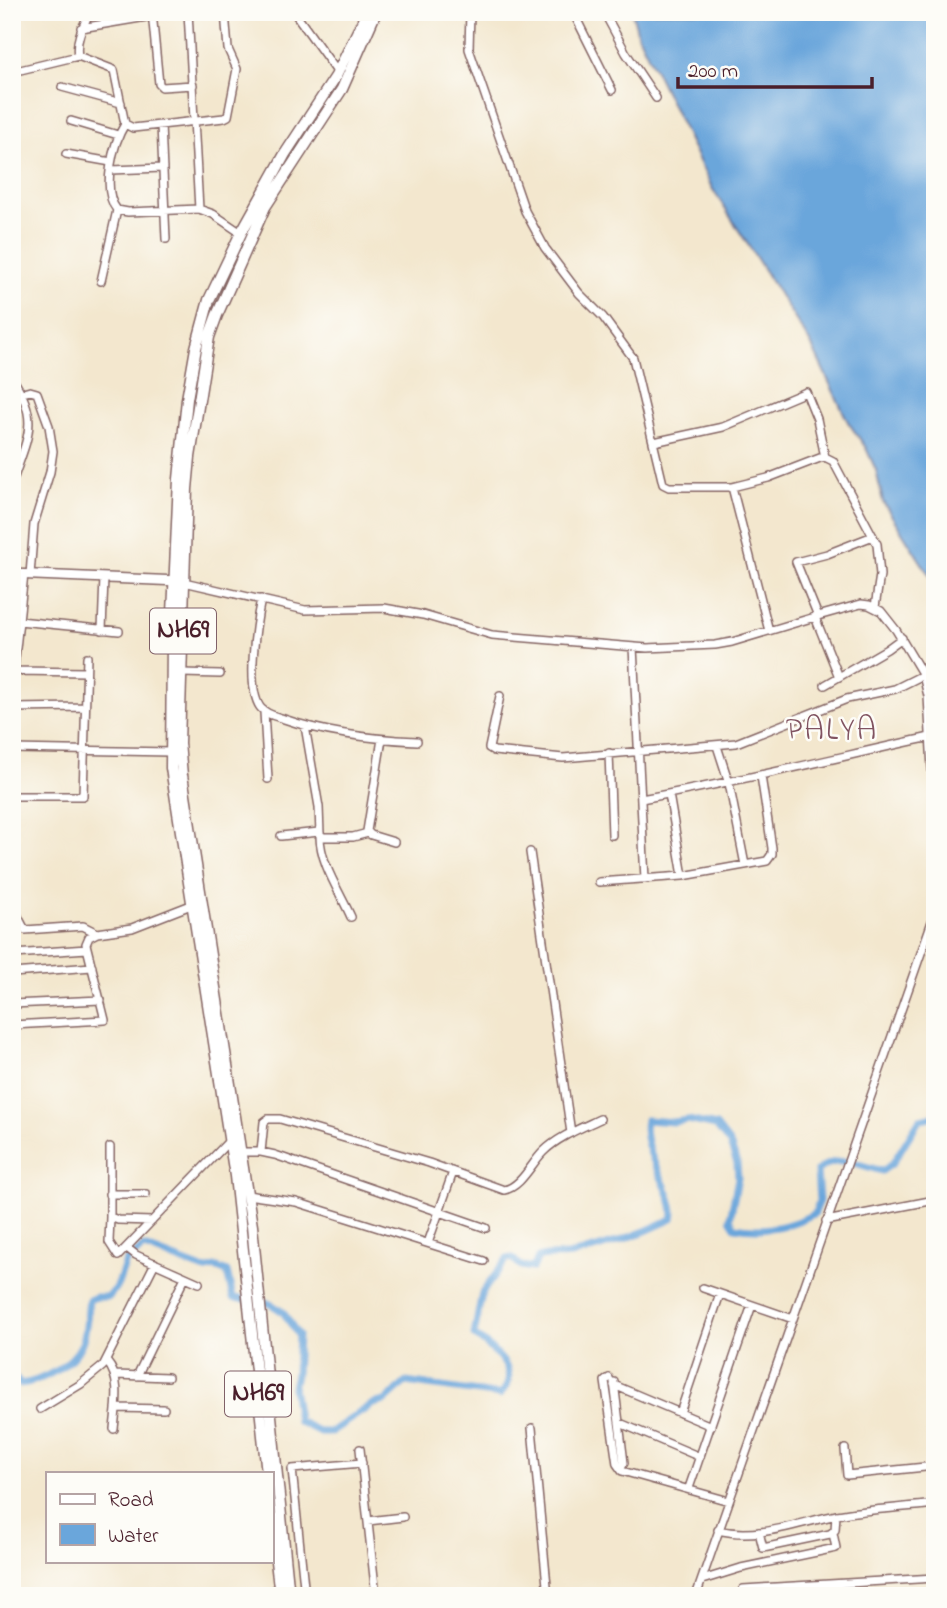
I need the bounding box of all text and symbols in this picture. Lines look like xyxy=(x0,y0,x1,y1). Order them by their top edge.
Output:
scale bar xyxy=(678,46,872,90)
text: 200 m xyxy=(688,57,738,87)
road number: NH69 xyxy=(150,608,216,653)
district label: PALYA xyxy=(786,708,878,755)
road number: NH69 xyxy=(225,1372,291,1416)
legend xyxy=(46,1472,273,1562)
text: Road xyxy=(108,1486,154,1516)
text: Water xyxy=(108,1522,159,1552)

